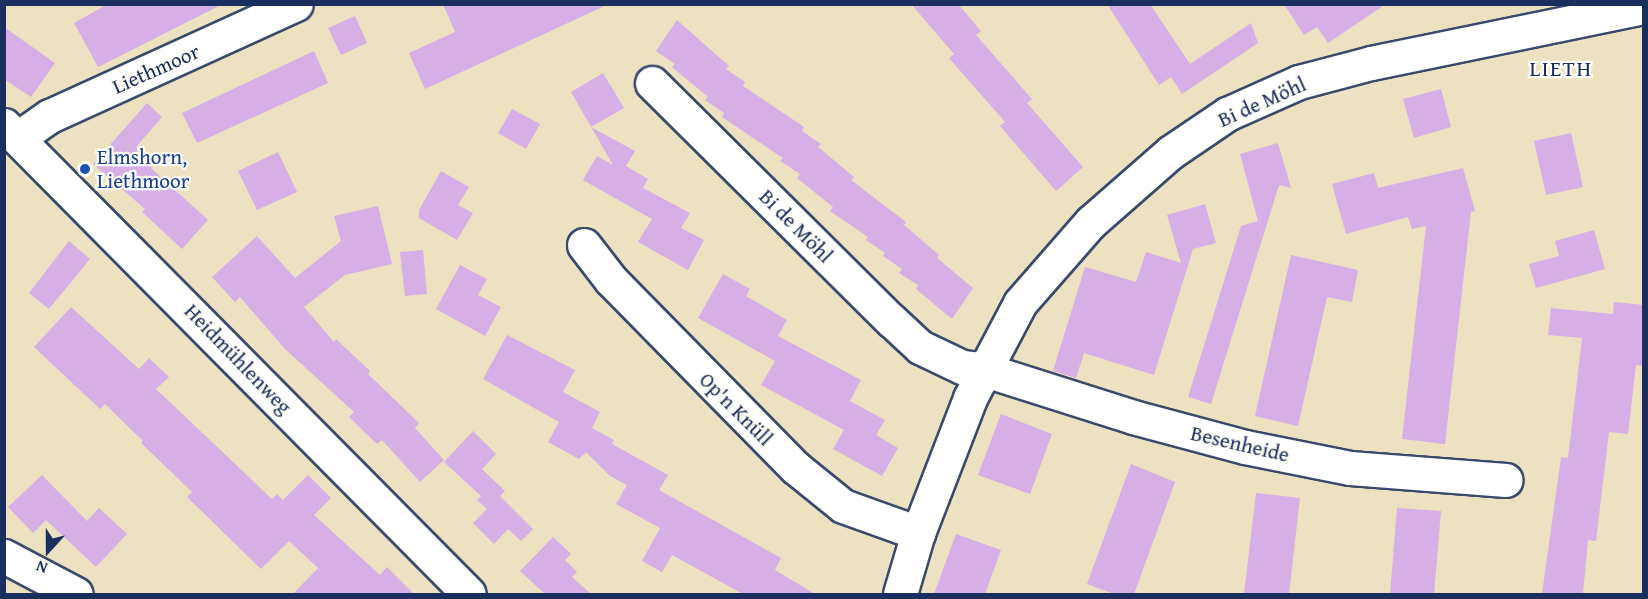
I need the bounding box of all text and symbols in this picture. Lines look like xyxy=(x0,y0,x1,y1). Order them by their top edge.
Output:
street label: Liethmoor xyxy=(109,39,203,99)
district label: LIETH xyxy=(1529,56,1593,82)
street label: Bi de Möhl xyxy=(1214,71,1310,133)
place label: Elmshorn, Liethmoor xyxy=(97,144,189,194)
marker: Elmshorn, Liethmoor xyxy=(78,162,92,176)
street label: Bi de Möhl xyxy=(754,184,838,268)
street label: Heidmühlenweg xyxy=(179,299,297,419)
street label: Op'n Knüll xyxy=(694,367,778,451)
street label: Besenheide xyxy=(1188,420,1292,468)
north arrow xyxy=(18,521,78,581)
text: N xyxy=(32,555,51,581)

